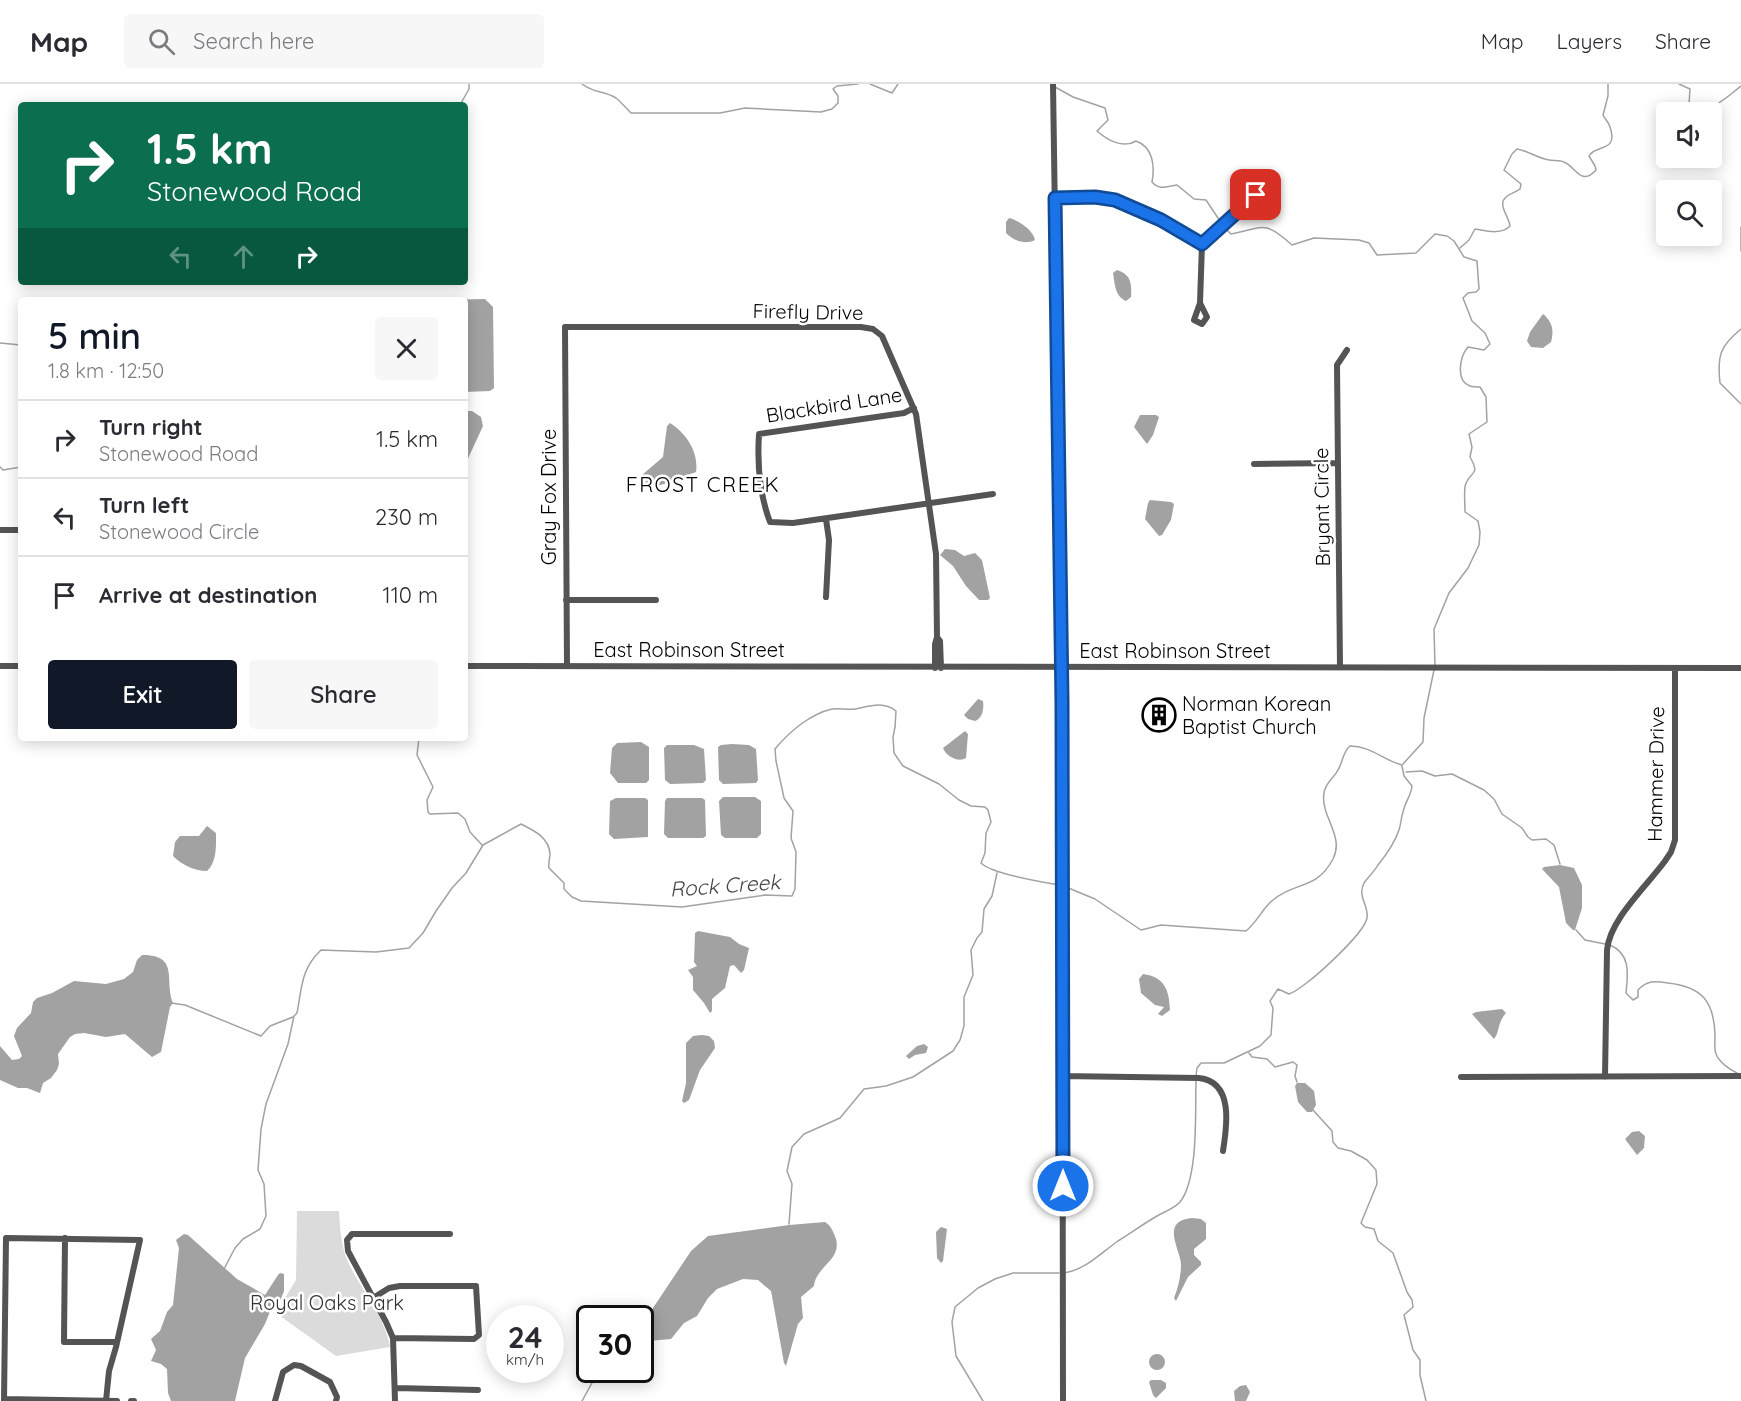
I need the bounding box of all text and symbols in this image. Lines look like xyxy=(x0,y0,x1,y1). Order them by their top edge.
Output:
search box xyxy=(124,14,544,68)
text: Map xyxy=(30,24,88,59)
icon: search xyxy=(145,25,178,58)
text: Search here xyxy=(193,27,315,55)
text: Map xyxy=(1481,28,1524,54)
text: Layers xyxy=(1557,28,1622,54)
text: Share xyxy=(1655,28,1711,54)
map controls xyxy=(1656,102,1722,246)
button: sound xyxy=(1656,102,1722,168)
text: 1.5 km xyxy=(147,122,272,175)
icon: right xyxy=(48,126,126,204)
pin xyxy=(1230,169,1281,220)
text: Stonewood Road xyxy=(147,174,362,208)
icon: arrive xyxy=(1239,178,1272,211)
button: search xyxy=(1656,180,1722,246)
icon: left xyxy=(164,240,197,273)
icon: ahead xyxy=(227,240,260,273)
icon: right xyxy=(290,240,323,273)
street label: Firefly Drive xyxy=(752,298,864,325)
text: 5 min xyxy=(48,313,141,358)
button: close xyxy=(375,317,438,380)
text: 1.8 km · 12:50 xyxy=(48,358,164,383)
street label: Blackbird Lane xyxy=(764,381,904,428)
text: Turn right xyxy=(99,413,203,441)
icon: right xyxy=(48,423,81,456)
text: 1.5 km xyxy=(376,425,438,453)
street label: Gray Fox Drive xyxy=(536,429,561,565)
text: Stonewood Road xyxy=(99,441,258,466)
street label: Bryant Circle xyxy=(1308,447,1335,567)
district label: FROST CREEK xyxy=(626,471,780,497)
text: Turn left xyxy=(99,491,189,519)
icon: left xyxy=(48,501,81,534)
text: 230 m xyxy=(375,503,438,531)
text: Stonewood Circle xyxy=(99,519,259,544)
icon: arrive xyxy=(48,579,81,612)
text: Arrive at destination xyxy=(99,581,317,609)
text: 110 m xyxy=(383,581,438,609)
street label: East Robinson Street xyxy=(593,637,785,662)
street label: East Robinson Street xyxy=(1079,638,1271,663)
button: Exit xyxy=(48,660,237,729)
button: Share xyxy=(249,660,438,729)
place label: Norman Korean Baptist Church xyxy=(1182,691,1331,739)
building icon: Norman Korean Baptist Church xyxy=(1141,697,1177,733)
street label: Hammer Drive xyxy=(1642,706,1669,842)
water label: Rock Creek xyxy=(669,868,783,902)
position arrow xyxy=(1031,1154,1095,1218)
park label: Royal Oaks Park xyxy=(250,1290,404,1315)
speed limit sign: 30 xyxy=(576,1305,654,1383)
text: 24 xyxy=(508,1318,542,1356)
text: km/h xyxy=(506,1350,544,1369)

